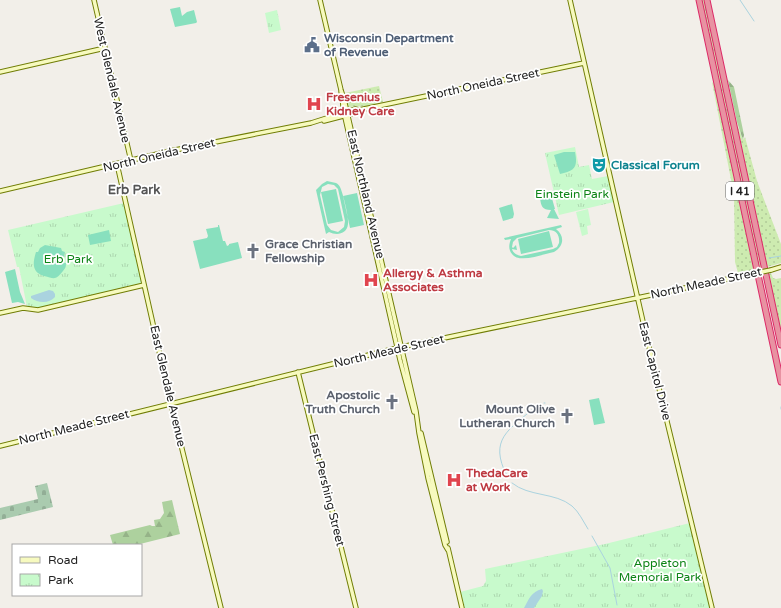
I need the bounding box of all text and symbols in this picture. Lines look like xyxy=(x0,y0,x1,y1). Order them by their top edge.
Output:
street label: West Glendale Avenue xyxy=(91,16,133,144)
place label: Wisconsin Department of Revenue xyxy=(324,31,454,59)
public building icon: Wisconsin Department of Revenue xyxy=(303,36,321,54)
street label: North Oneida Street xyxy=(425,65,541,103)
place label: Fresenius Kidney Care xyxy=(326,90,395,119)
hospital icon: Fresenius Kidney Care xyxy=(305,95,323,113)
street label: East Northland Avenue xyxy=(344,128,388,260)
street label: North Oneida Street xyxy=(101,135,217,175)
theatre icon: Classical Forum xyxy=(590,156,608,174)
place label: Classical Forum xyxy=(611,158,700,172)
district label: Erb Park xyxy=(108,182,160,198)
road number: I 41 xyxy=(726,182,754,200)
park label: Einstein Park xyxy=(535,187,609,201)
place label: Grace Christian Fellowship xyxy=(265,237,352,266)
church icon: Grace Christian Fellowship xyxy=(244,242,262,260)
park label: Erb Park xyxy=(44,252,93,266)
street label: North Meade Street xyxy=(649,264,763,302)
place label: Allergy & Asthma Associates xyxy=(383,266,483,294)
hospital icon: Allergy & Asthma Associates xyxy=(362,271,380,289)
street label: East Capitol Drive xyxy=(636,320,674,422)
street label: East Glendale Avenue xyxy=(147,324,189,448)
street label: North Meade Street xyxy=(332,331,446,371)
place label: Apostolic Truth Church xyxy=(304,388,381,416)
church icon: Apostolic Truth Church xyxy=(383,393,401,411)
place label: Mount Olive Lutheran Church xyxy=(459,402,555,430)
street label: North Meade Street xyxy=(17,406,131,447)
church icon: Mount Olive Lutheran Church xyxy=(558,407,576,425)
street label: East Pershing Street xyxy=(306,432,348,548)
place label: ThedaCare at Work xyxy=(465,466,528,494)
hospital icon: ThedaCare at Work xyxy=(445,471,463,489)
legend xyxy=(12,544,142,596)
text: Road xyxy=(48,553,78,567)
park label: Appleton Memorial Park xyxy=(619,556,702,584)
text: Park xyxy=(48,573,74,587)

